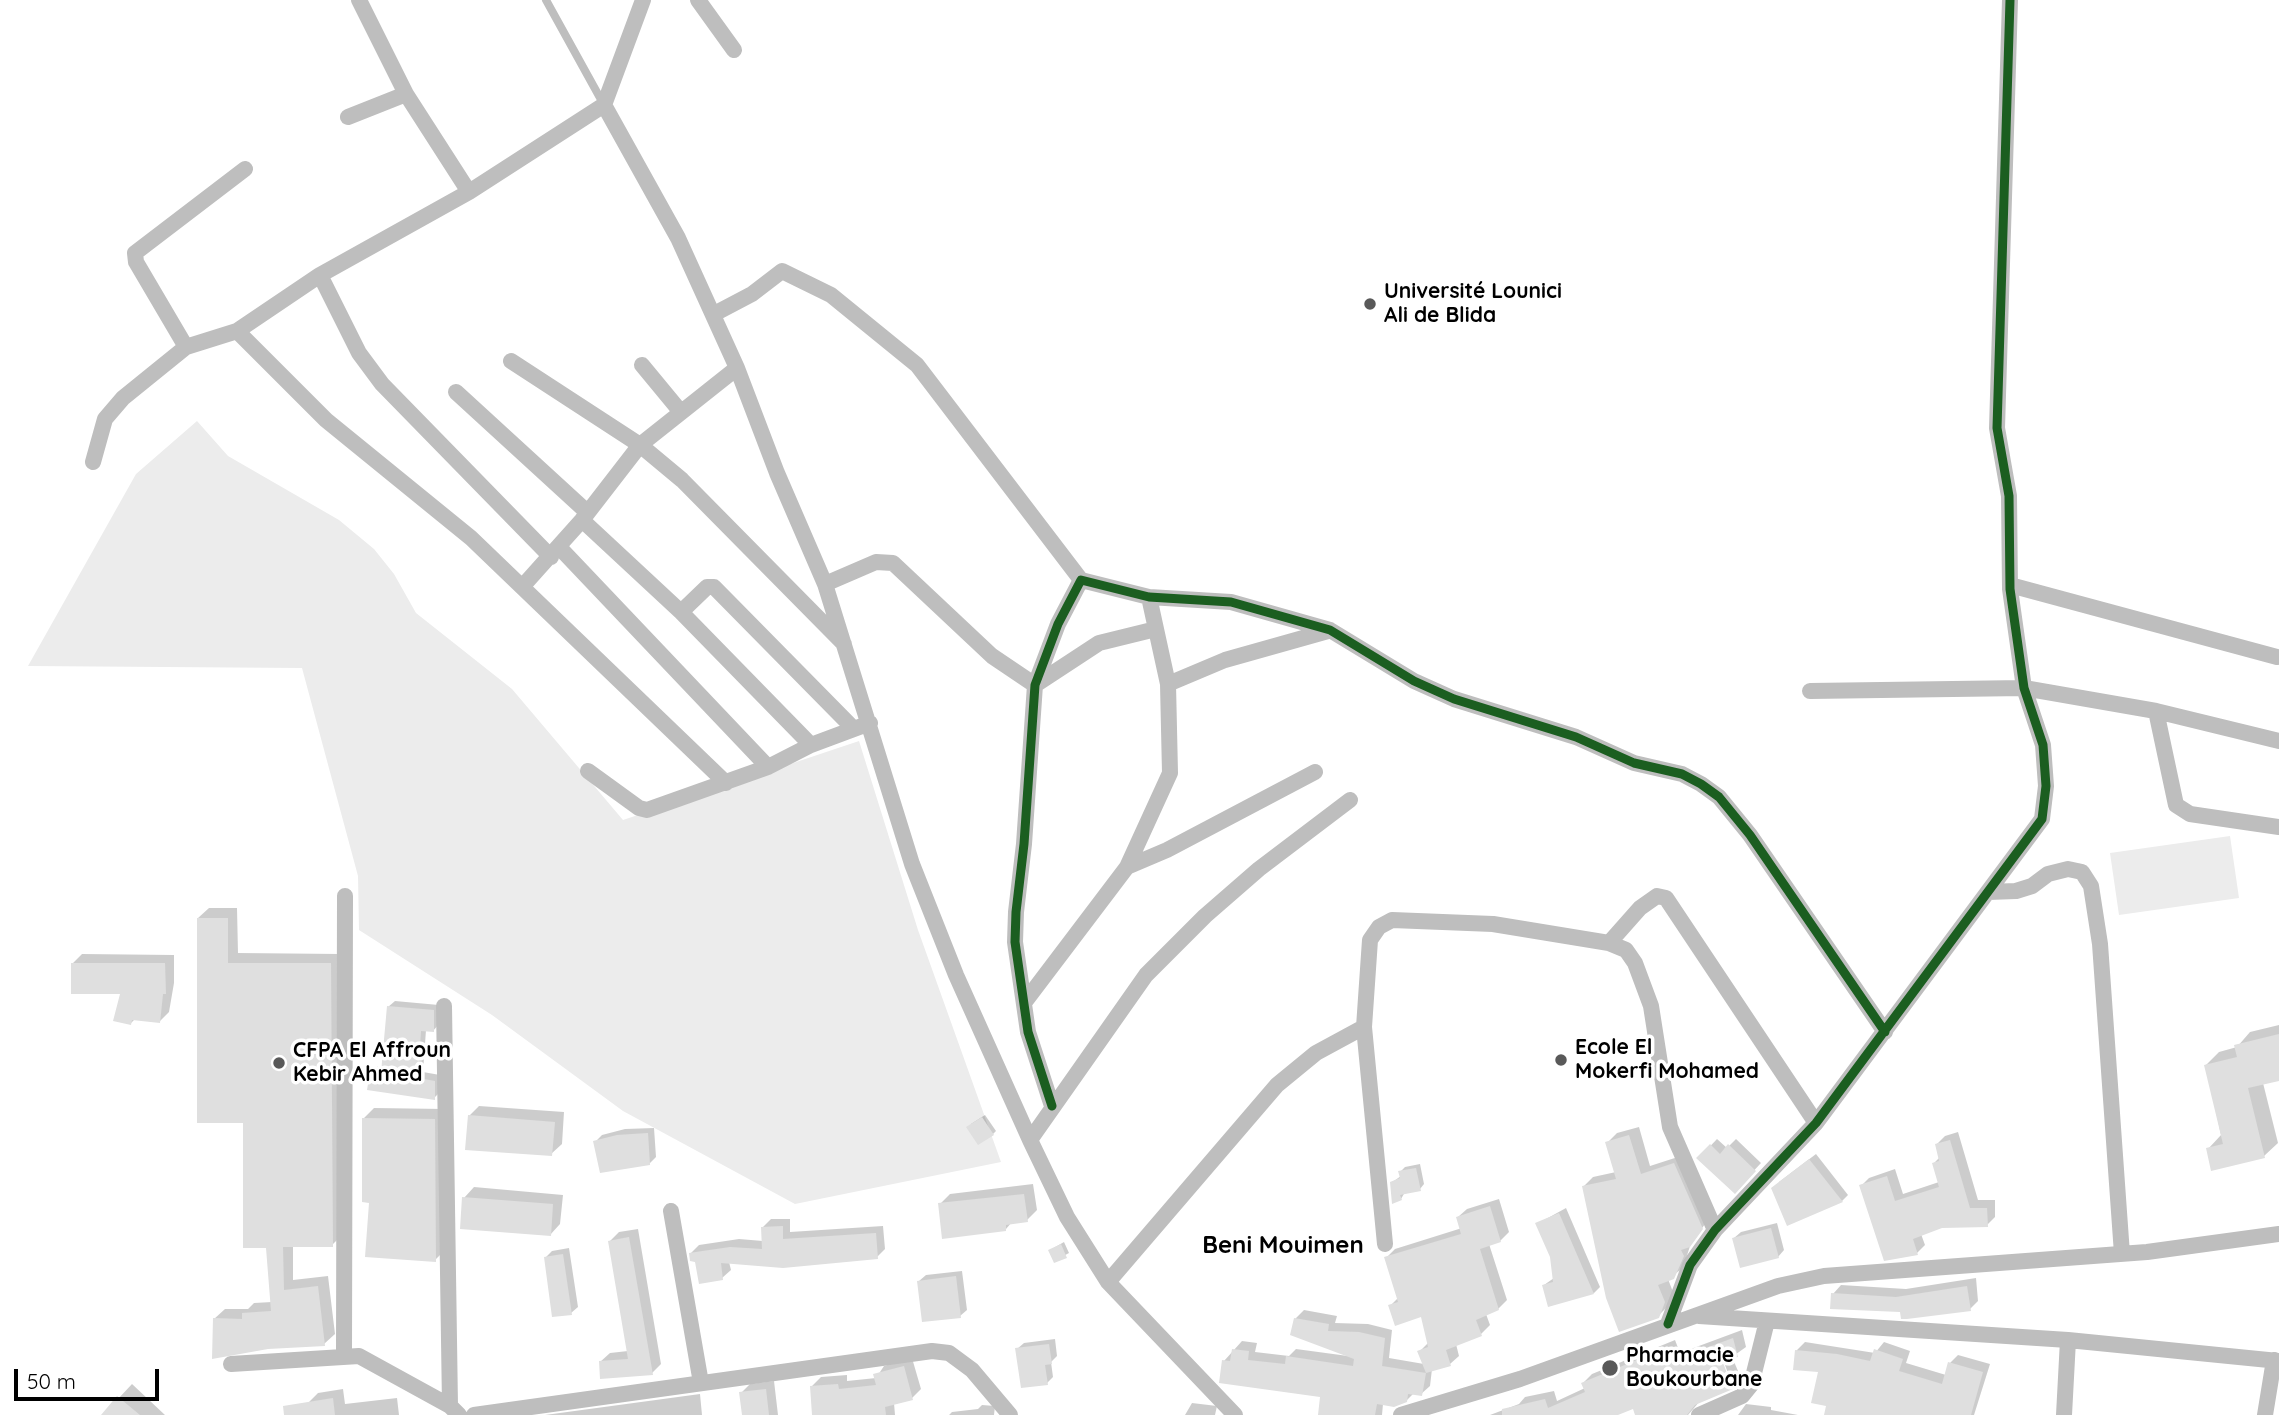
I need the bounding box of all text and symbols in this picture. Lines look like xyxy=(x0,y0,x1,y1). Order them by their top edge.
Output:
place label: Université Lounici Ali de Blida xyxy=(1384,279,1562,329)
marker: Université Lounici Ali de Blida xyxy=(1362,296,1378,312)
place label: Ecole El Mokerfi Mohamed xyxy=(1575,1035,1759,1085)
place label: CFPA El Affroun Kebir Ahmed xyxy=(293,1038,451,1088)
marker: Ecole El Mokerfi Mohamed xyxy=(1553,1052,1569,1068)
marker: CFPA El Affroun Kebir Ahmed xyxy=(271,1055,287,1071)
district label: Beni Mouimen xyxy=(1202,1232,1364,1260)
place label: Pharmacie Boukourbane xyxy=(1626,1343,1762,1393)
scale bar xyxy=(18,1356,163,1400)
marker: Pharmacie Boukourbane xyxy=(1600,1358,1620,1378)
text: 50 m xyxy=(27,1368,76,1394)

